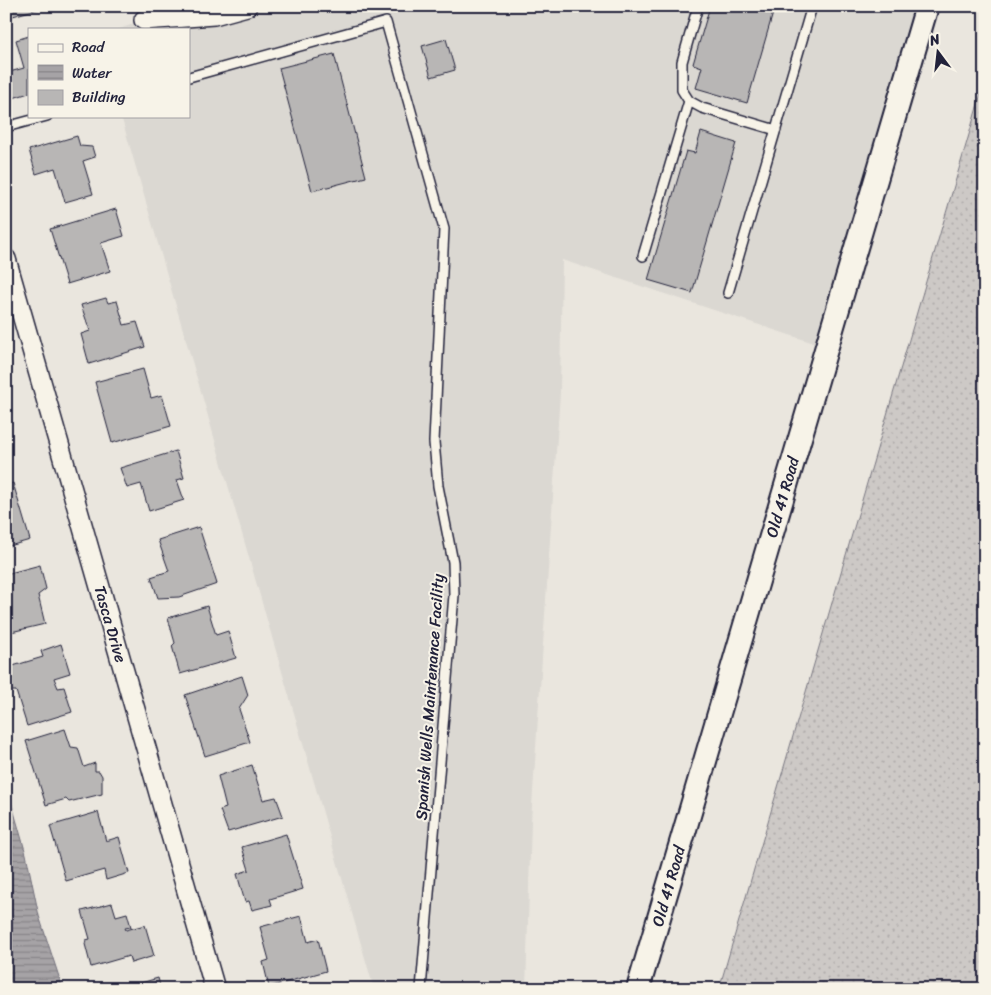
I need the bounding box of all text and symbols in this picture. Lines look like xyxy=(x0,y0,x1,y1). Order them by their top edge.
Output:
text: N xyxy=(926,27,943,54)
legend xyxy=(28,28,190,118)
north arrow xyxy=(914,28,964,78)
text: Road xyxy=(72,34,105,60)
text: Water xyxy=(72,60,112,86)
text: Building xyxy=(72,84,126,110)
street label: Old 41 Road xyxy=(757,452,808,541)
street label: Spanish Wells Maintenance Facility xyxy=(406,572,453,821)
street label: Tasca Drive xyxy=(86,582,135,666)
street label: Old 41 Road xyxy=(643,841,694,930)

